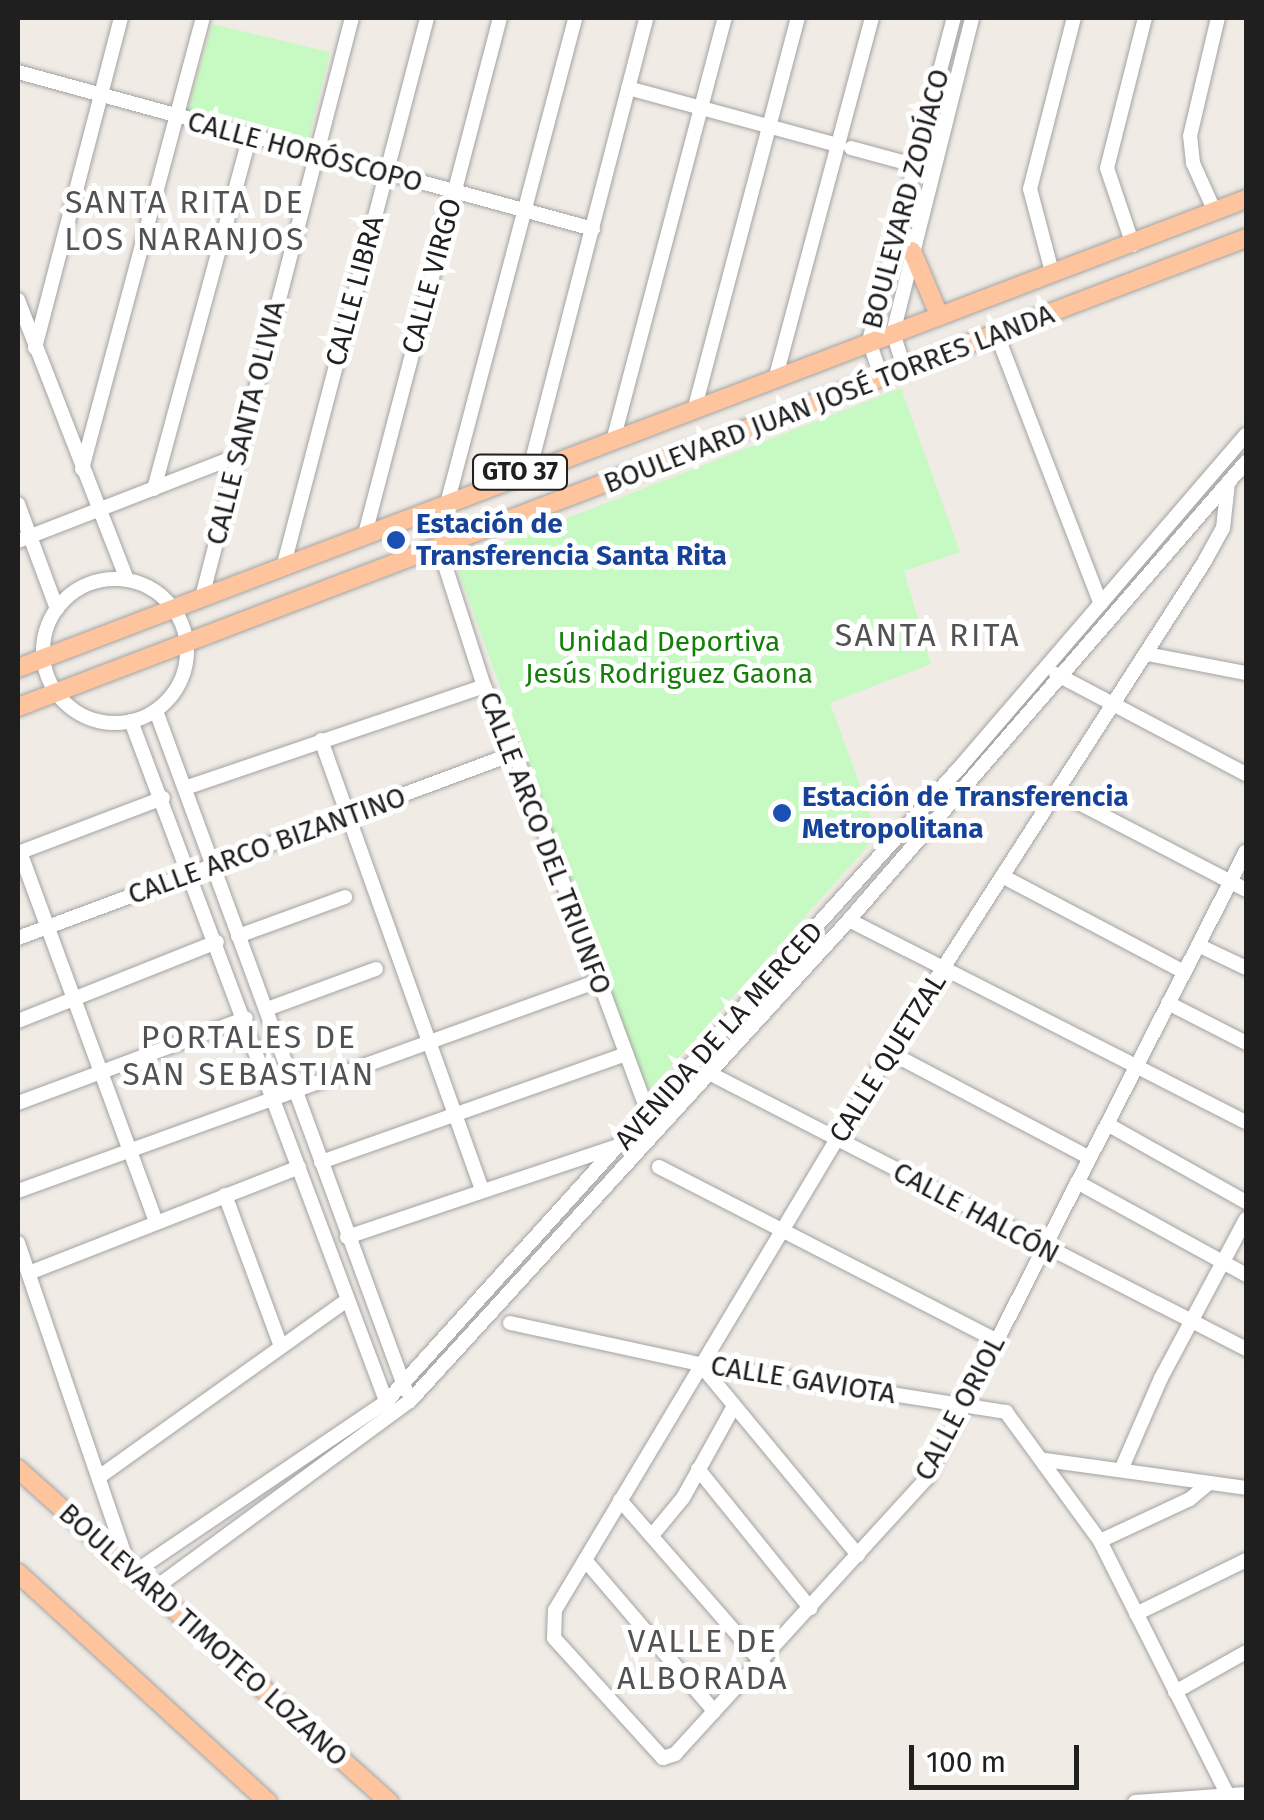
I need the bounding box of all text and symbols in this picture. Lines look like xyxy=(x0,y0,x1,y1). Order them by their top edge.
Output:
street label: BOULEVARD ZODÍACO xyxy=(855,66,957,332)
street label: CALLE HORÓSCOPO xyxy=(184,104,426,200)
district label: SANTA RITA DE LOS NARANJOS xyxy=(64,184,306,259)
street label: CALLE VIRGO xyxy=(395,195,469,357)
street label: CALLE LIBRA xyxy=(319,212,391,370)
street label: BOULEVARD JUAN JOSÉ TORRES LANDA xyxy=(599,297,1059,501)
street label: CALLE SANTA OLIVIA xyxy=(199,298,293,548)
road number: GTO 37 xyxy=(470,452,570,492)
place label: Estación de Transferencia Santa Rita xyxy=(416,507,727,573)
marker: Estación de Transferencia Santa Rita xyxy=(385,529,407,551)
district label: SANTA RITA xyxy=(835,616,1021,654)
park label: Unidad Deportiva Jesús Rodriguez Gaona xyxy=(525,625,813,691)
street label: CALLE ARCO DEL TRIUNFO xyxy=(472,687,618,999)
street label: CALLE ARCO BIZANTINO xyxy=(124,780,410,912)
place label: Estación de Transferencia Metropolitana xyxy=(802,780,1129,846)
marker: Estación de Transferencia Metropolitana xyxy=(771,802,793,824)
street label: AVENIDA DE LA MERCED xyxy=(608,915,830,1157)
street label: CALLE QUETZAL xyxy=(823,967,953,1149)
district label: PORTALES DE SAN SEBASTIAN xyxy=(122,1019,376,1094)
street label: CALLE HALCÓN xyxy=(887,1155,1065,1271)
street label: CALLE ORIOL xyxy=(908,1330,1012,1486)
street label: CALLE GAVIOTA xyxy=(708,1349,898,1411)
street label: BOULEVARD TIMOTEO LOZANO xyxy=(52,1497,354,1773)
district label: VALLE DE ALBORADA xyxy=(617,1623,789,1698)
scale bar xyxy=(914,1725,1084,1787)
text: 100 m xyxy=(926,1744,1006,1780)

